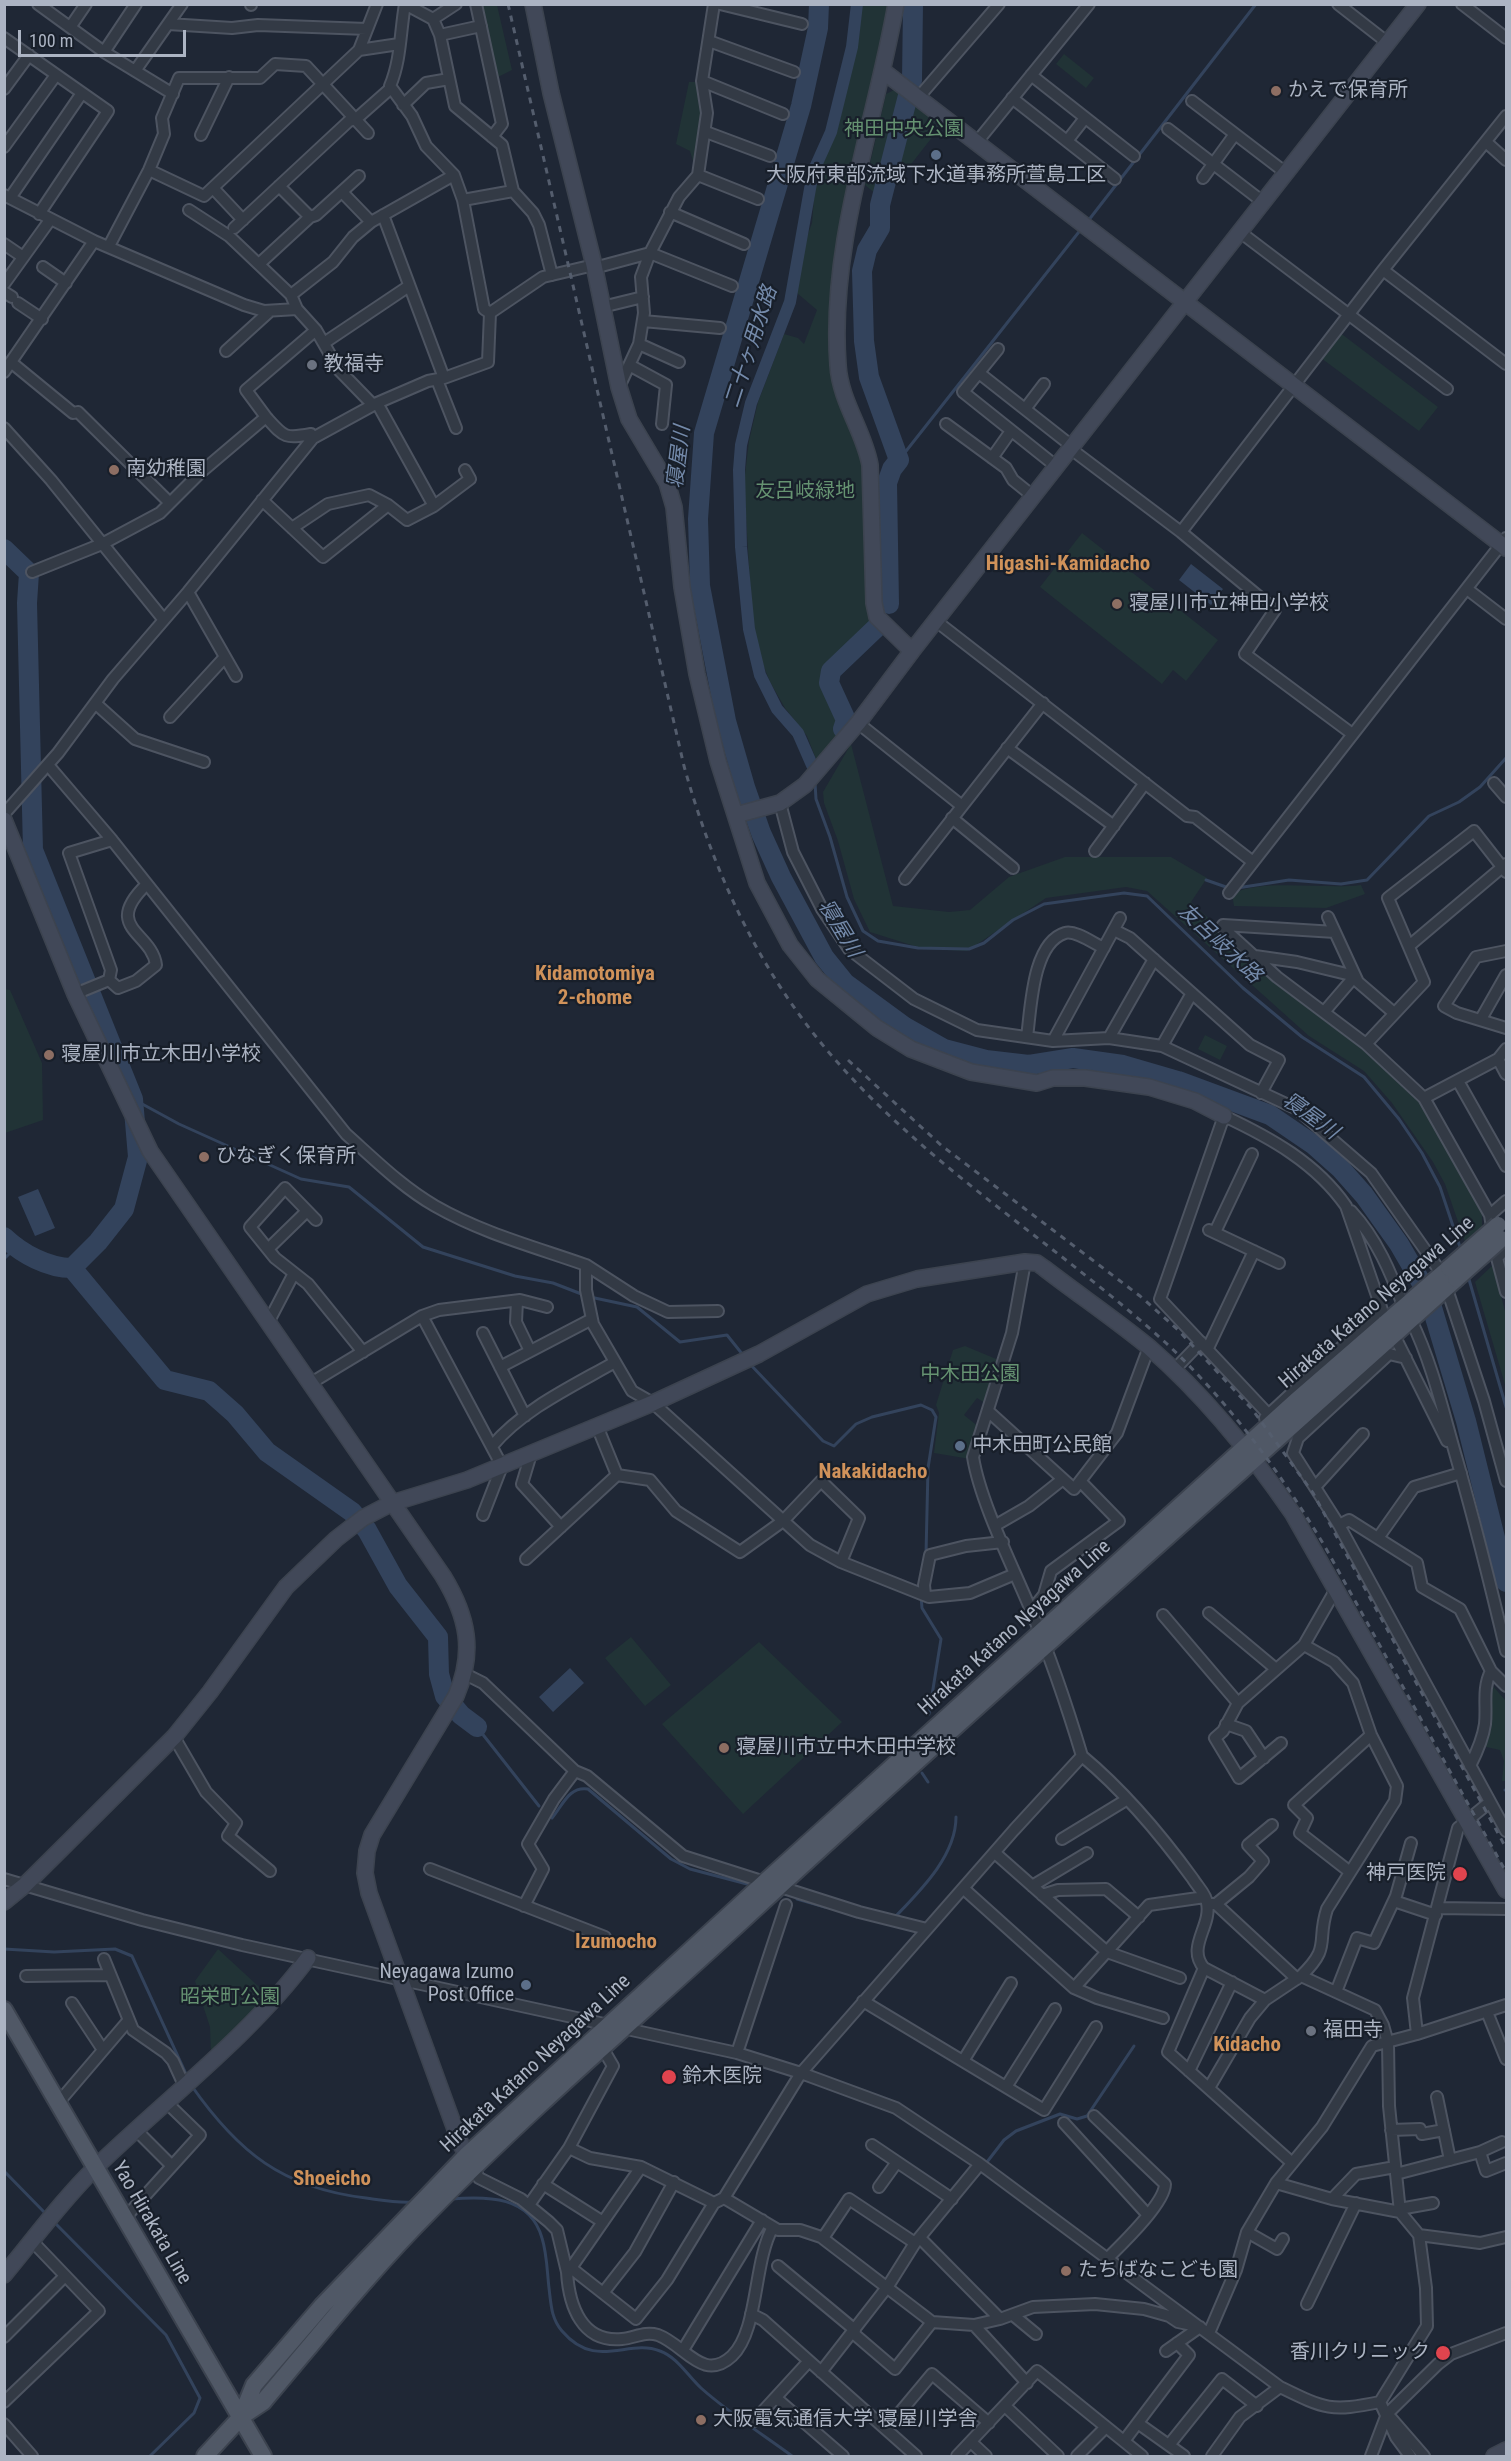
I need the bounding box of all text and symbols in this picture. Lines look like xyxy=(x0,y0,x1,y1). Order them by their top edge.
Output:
scale bar xyxy=(21,18,189,56)
text: 100 m xyxy=(29,30,73,51)
place label: かえで保育所 xyxy=(1288,79,1408,103)
marker: かえで保育所 xyxy=(1269,84,1283,98)
park label: 神田中央公園 xyxy=(844,118,964,142)
marker: 大阪府東部流域下水道事務所萱島工区 xyxy=(929,148,943,162)
place label: 大阪府東部流域下水道事務所萱島工区 xyxy=(766,164,1106,188)
water label: 二十ヶ用水路 xyxy=(721,283,783,411)
place label: 教福寺 xyxy=(324,353,384,377)
marker: 教福寺 xyxy=(305,358,319,372)
water label: 寝屋川 xyxy=(664,424,696,490)
place label: 南幼稚園 xyxy=(126,458,206,482)
marker: 南幼稚園 xyxy=(107,463,121,477)
park label: 友呂岐緑地 xyxy=(755,480,855,504)
district label: Higashi-Kamidacho xyxy=(986,552,1150,578)
place label: 寝屋川市立神田小学校 xyxy=(1129,592,1329,616)
marker: 寝屋川市立神田小学校 xyxy=(1110,597,1124,611)
water label: 寝屋川 xyxy=(812,896,866,962)
water label: 友呂岐水路 xyxy=(1172,899,1266,989)
district label: Kidamotomiya 2-chome xyxy=(535,962,655,1012)
place label: 寝屋川市立木田小学校 xyxy=(61,1043,261,1067)
marker: 寝屋川市立木田小学校 xyxy=(42,1048,56,1062)
water label: 寝屋川 xyxy=(1277,1088,1343,1146)
place label: ひなぎく保育所 xyxy=(216,1145,356,1169)
marker: ひなぎく保育所 xyxy=(197,1150,211,1164)
street label: Hirakata Katano Neyagawa Line xyxy=(1275,1212,1479,1394)
park label: 中木田公園 xyxy=(920,1363,1020,1387)
place label: 中木田町公民館 xyxy=(972,1434,1112,1458)
marker: 中木田町公民館 xyxy=(953,1439,967,1453)
district label: Nakakidacho xyxy=(819,1460,927,1486)
street label: Hirakata Katano Neyagawa Line xyxy=(914,1535,1116,1721)
place label: 寝屋川市立中木田中学校 xyxy=(736,1736,956,1760)
marker: 寝屋川市立中木田中学校 xyxy=(717,1741,731,1755)
place label: 神戸医院 xyxy=(1366,1862,1446,1886)
marker: 神戸医院 xyxy=(1451,1865,1469,1883)
district label: Izumocho xyxy=(575,1930,657,1956)
place label: Neyagawa Izumo Post Office xyxy=(379,1961,514,2008)
street label: Hirakata Katano Neyagawa Line xyxy=(436,1970,636,2158)
marker: Neyagawa Izumo Post Office xyxy=(519,1978,533,1992)
park label: 昭栄町公園 xyxy=(180,1986,280,2010)
place label: 福田寺 xyxy=(1323,2019,1383,2043)
marker: 福田寺 xyxy=(1304,2024,1318,2038)
district label: Kidacho xyxy=(1213,2033,1281,2059)
place label: 鈴木医院 xyxy=(682,2065,762,2089)
marker: 鈴木医院 xyxy=(660,2068,678,2086)
street label: Yao Hirakata Line xyxy=(106,2157,196,2289)
district label: Shoeicho xyxy=(293,2167,371,2193)
place label: たちばなこども園 xyxy=(1078,2259,1238,2283)
marker: たちばなこども園 xyxy=(1059,2264,1073,2278)
place label: 香川クリニック xyxy=(1290,2341,1430,2365)
marker: 香川クリニック xyxy=(1434,2344,1452,2362)
place label: 大阪電気通信大学 寝屋川学舎 xyxy=(713,2408,978,2432)
marker: 大阪電気通信大学 寝屋川学舎 xyxy=(694,2413,708,2427)

